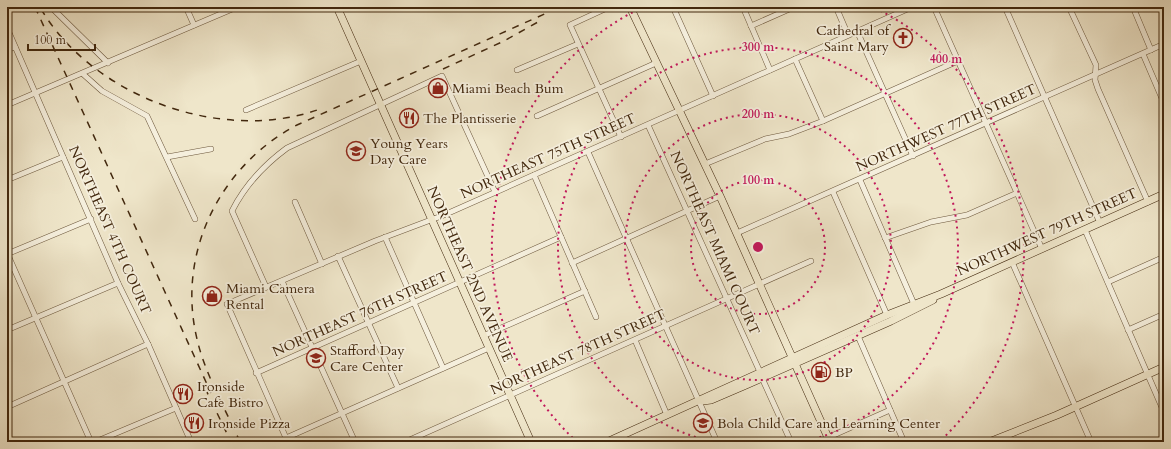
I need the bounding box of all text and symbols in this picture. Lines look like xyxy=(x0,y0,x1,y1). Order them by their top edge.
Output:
place label: Cathedral of Saint Mary xyxy=(816,21,892,56)
scale bar xyxy=(28,26,95,52)
church icon: Cathedral of Saint Mary xyxy=(892,27,914,49)
text: 100 m xyxy=(34,32,67,48)
text: 300 m xyxy=(742,39,775,55)
text: 400 m xyxy=(930,51,963,67)
shop icon: Miami Beach Bum xyxy=(427,77,449,99)
place label: Miami Beach Bum xyxy=(452,79,564,98)
street label: NORTHWEST 77TH STREET xyxy=(853,80,1039,176)
text: 200 m xyxy=(742,106,775,122)
restaurant icon: The Plantisserie xyxy=(398,107,420,129)
place label: The Plantisserie xyxy=(423,109,516,128)
street label: NORTHEAST 75TH STREET xyxy=(457,109,639,203)
place label: Young Years Day Care xyxy=(370,134,448,169)
school or university icon: Young Years Day Care xyxy=(345,140,367,162)
street label: NORTHEAST 4TH COURT xyxy=(64,143,156,317)
street label: NORTHEAST MIAMI COURT xyxy=(666,148,764,338)
text: 100 m xyxy=(742,172,775,188)
street label: NORTHEAST 2ND AVENUE xyxy=(423,183,518,365)
street label: NORTHWEST 79TH STREET xyxy=(954,184,1140,280)
centre of rings xyxy=(751,240,765,254)
street label: NORTHEAST 76TH STREET xyxy=(269,267,451,361)
place label: Miami Camera Rental xyxy=(226,279,315,314)
shop icon: Miami Camera Rental xyxy=(201,285,223,307)
street label: NORTHEAST 78TH STREET xyxy=(487,305,669,399)
place label: Stafford Day Care Center xyxy=(330,341,405,376)
school or university icon: Stafford Day Care Center xyxy=(305,347,327,369)
fuel station icon: BP xyxy=(810,361,832,383)
place label: BP xyxy=(835,363,853,382)
place label: Ironside Cafe Bistro xyxy=(197,377,264,412)
restaurant icon: Ironside Cafe Bistro xyxy=(172,383,194,405)
restaurant icon: Ironside Pizza xyxy=(183,412,205,434)
school or university icon: Bola Child Care and Learning Center xyxy=(692,412,714,434)
place label: Ironside Pizza xyxy=(208,414,290,433)
place label: Bola Child Care and Learning Center xyxy=(717,414,941,433)

